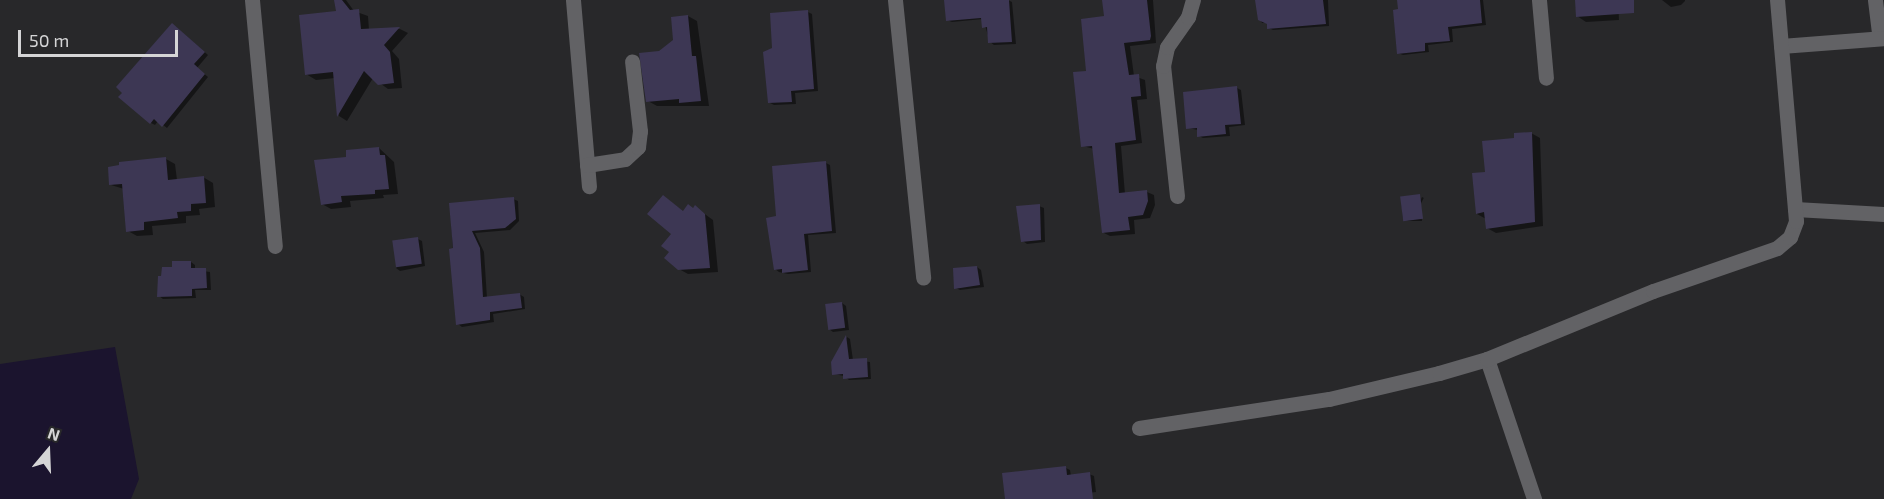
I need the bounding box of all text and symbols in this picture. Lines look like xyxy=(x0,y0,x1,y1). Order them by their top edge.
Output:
scale bar xyxy=(21,18,182,56)
text: 50 m xyxy=(29,29,69,51)
north arrow xyxy=(18,421,78,481)
text: N xyxy=(45,423,63,444)

